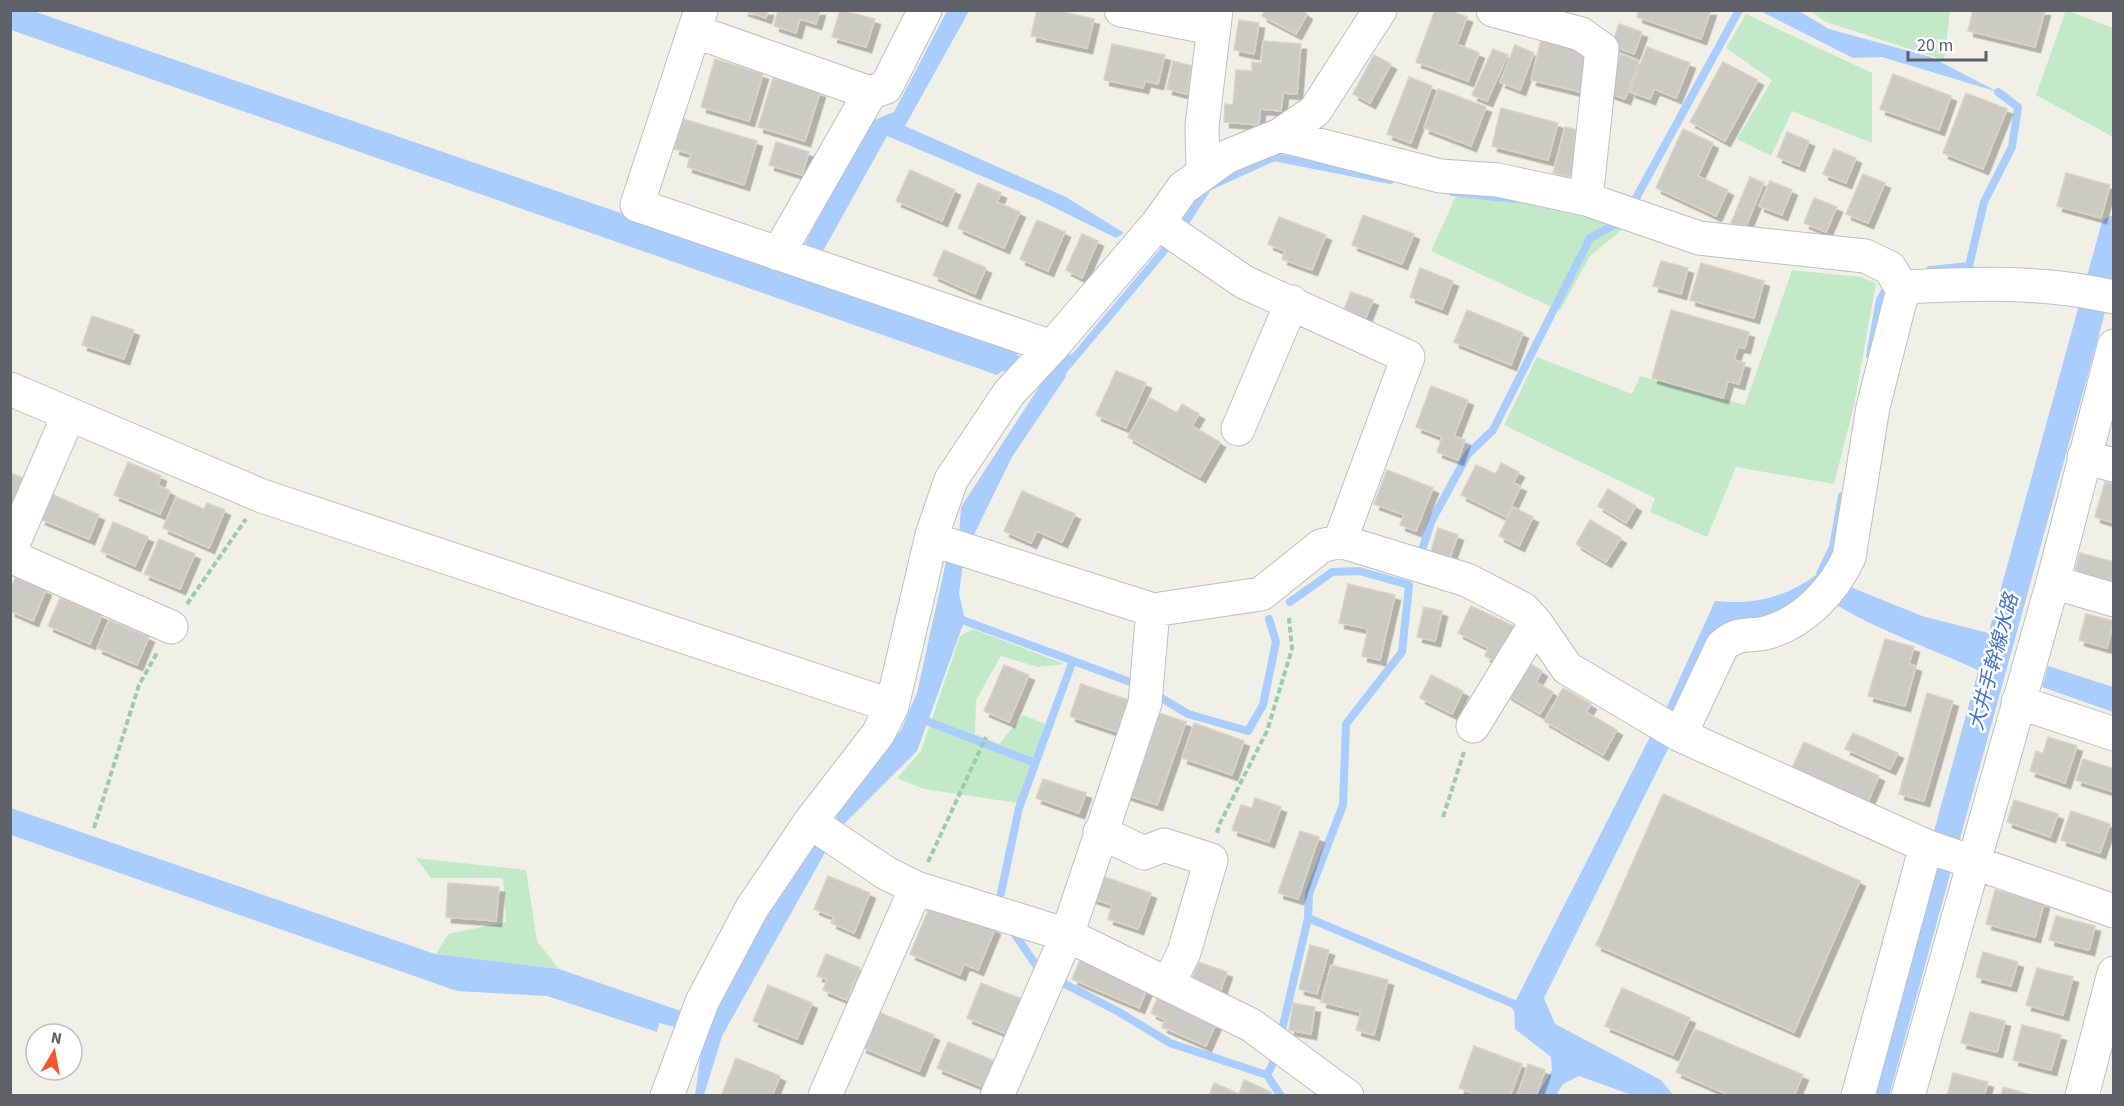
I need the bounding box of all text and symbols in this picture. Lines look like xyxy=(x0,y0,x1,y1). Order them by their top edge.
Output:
scale bar xyxy=(1908,24,1986,62)
text: 20 m xyxy=(1917,33,1953,58)
water label: 大井手幹線水路 xyxy=(1962,589,2026,733)
north arrow xyxy=(24,1022,84,1082)
text: N xyxy=(49,1026,64,1050)

